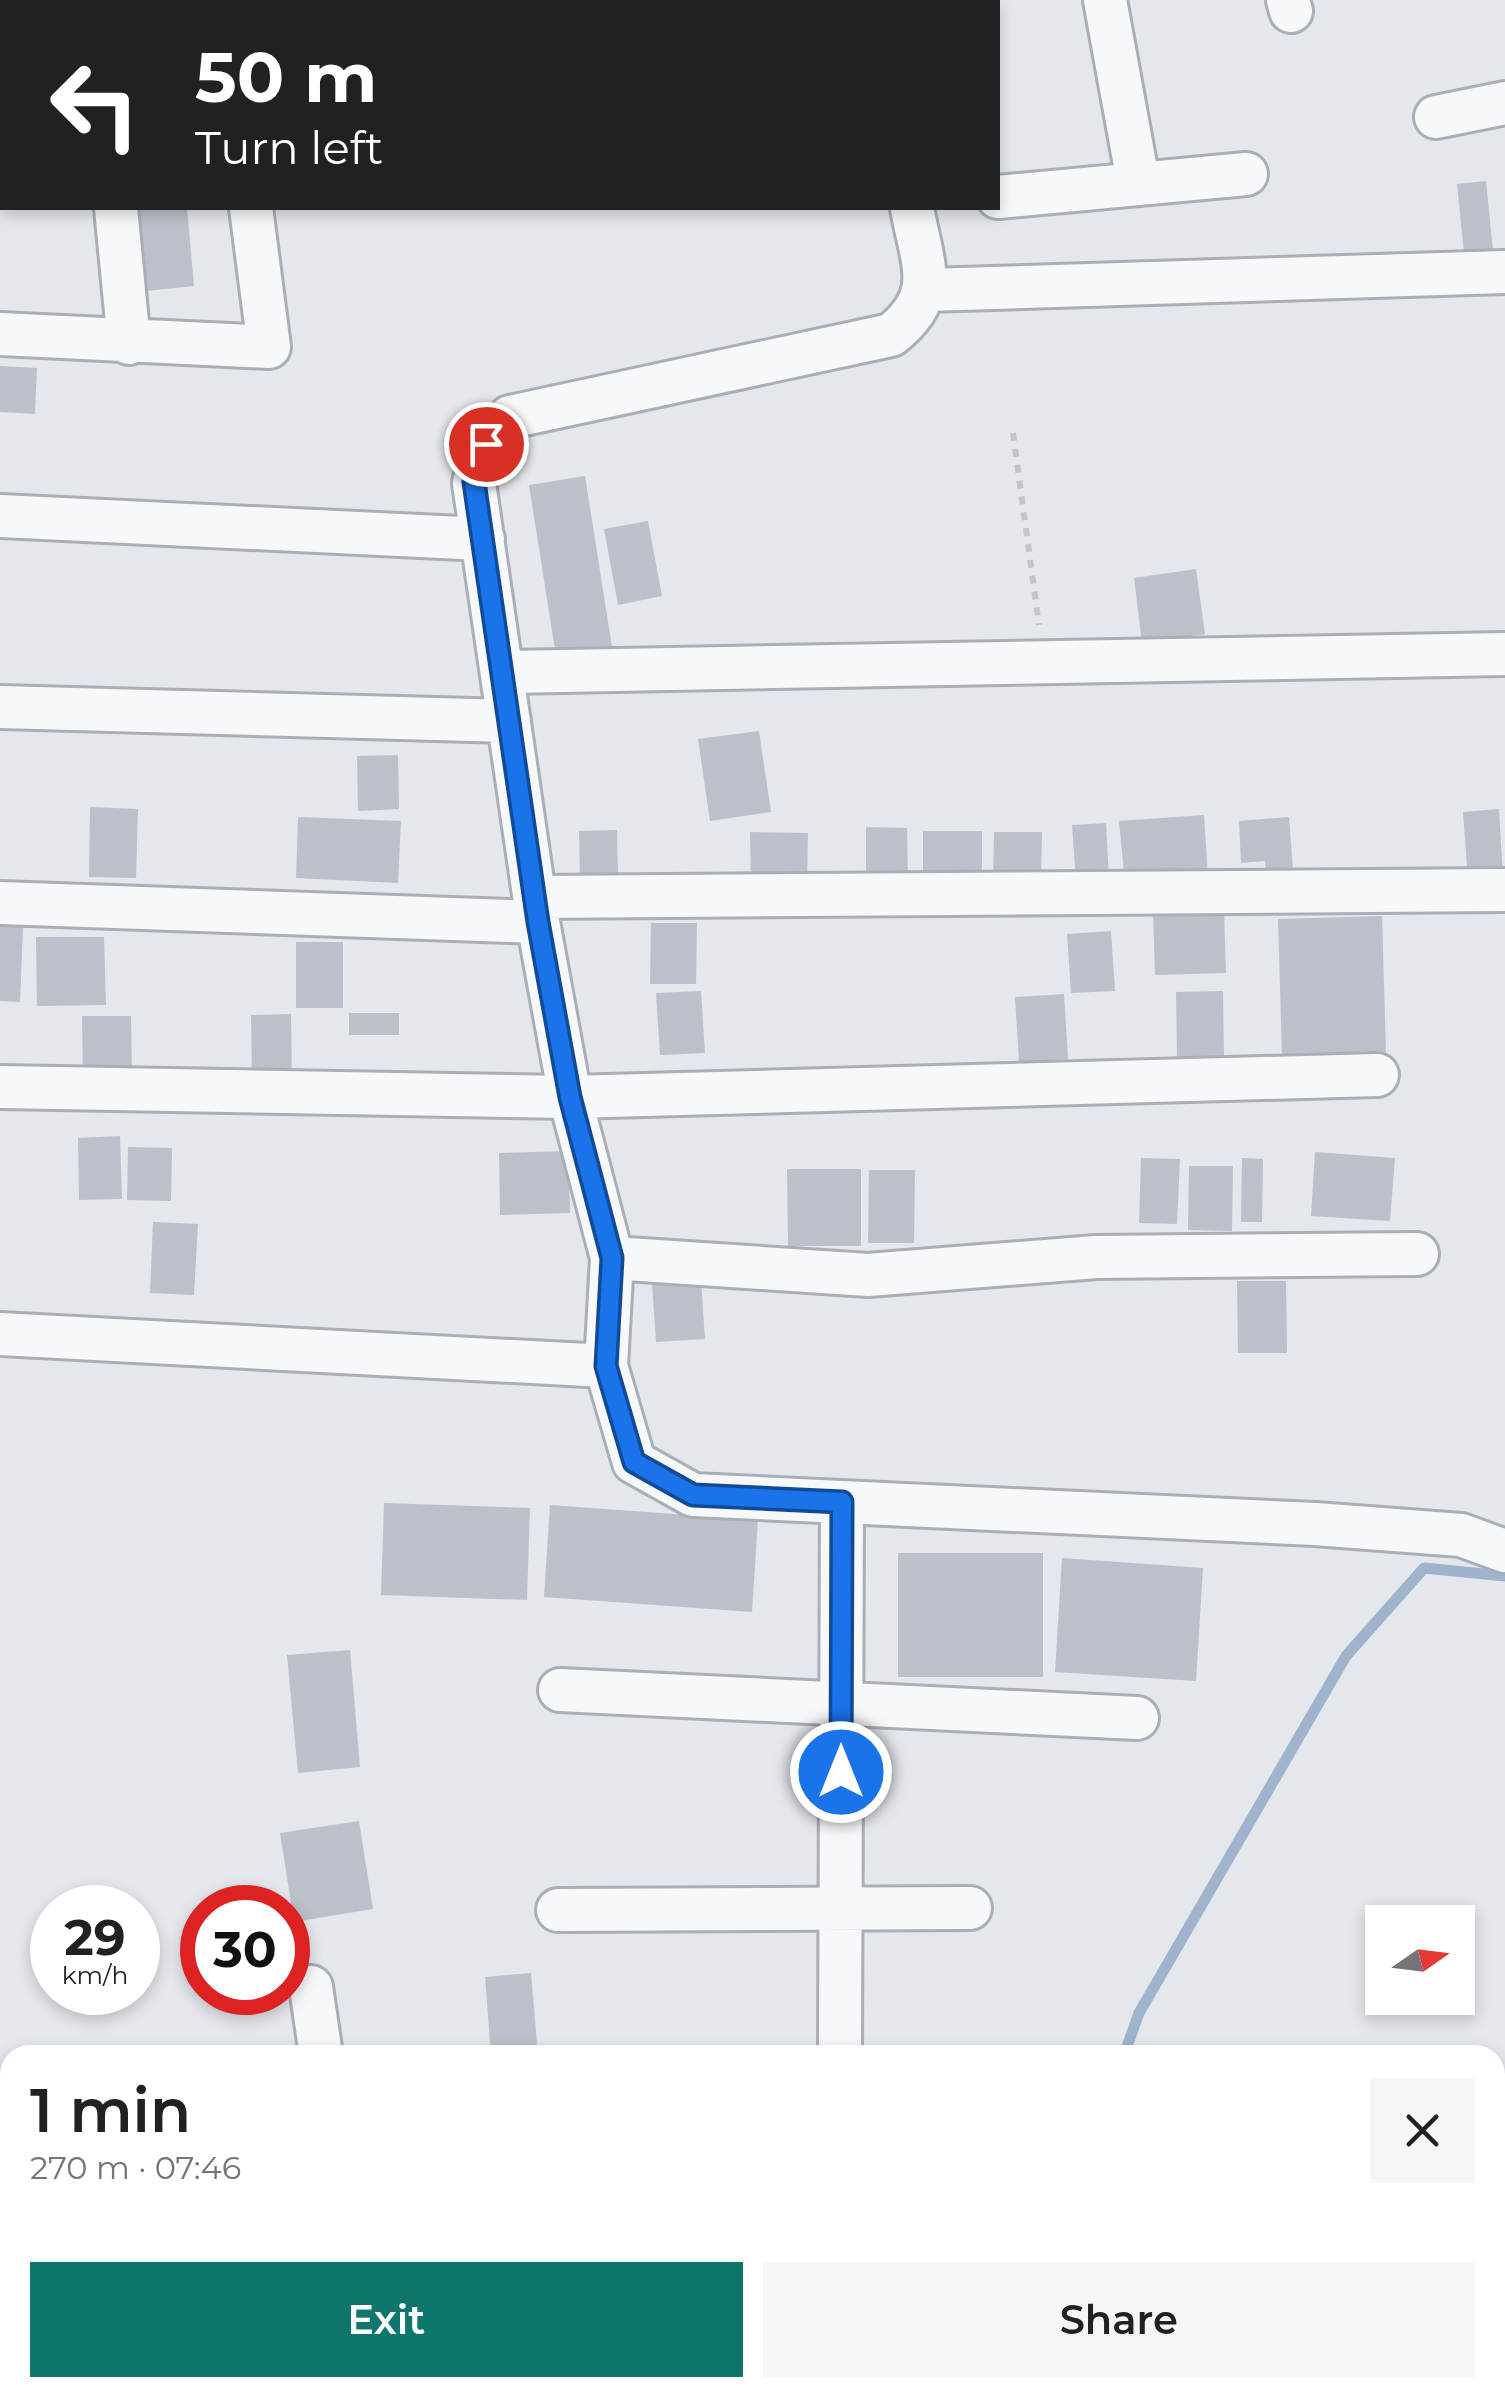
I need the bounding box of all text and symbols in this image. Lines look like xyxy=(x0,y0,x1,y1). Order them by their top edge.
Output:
text: 50 m xyxy=(195,34,377,120)
icon: left xyxy=(30,40,160,170)
text: Turn left xyxy=(195,120,383,175)
pin xyxy=(444,402,529,487)
icon: arrive xyxy=(459,417,514,472)
position arrow xyxy=(789,1720,893,1824)
speed limit sign: 30 xyxy=(180,1885,310,2015)
north arrow xyxy=(1365,1905,1475,2015)
map controls xyxy=(1365,1905,1475,2015)
text: 29 xyxy=(64,1907,126,1968)
text: km/h xyxy=(62,1960,128,1990)
text: 1 min xyxy=(30,2074,191,2147)
button: close xyxy=(1370,2078,1475,2183)
text: 270 m · 07:46 xyxy=(30,2148,241,2187)
button: Exit xyxy=(30,2262,743,2377)
button: Share xyxy=(763,2262,1475,2377)

